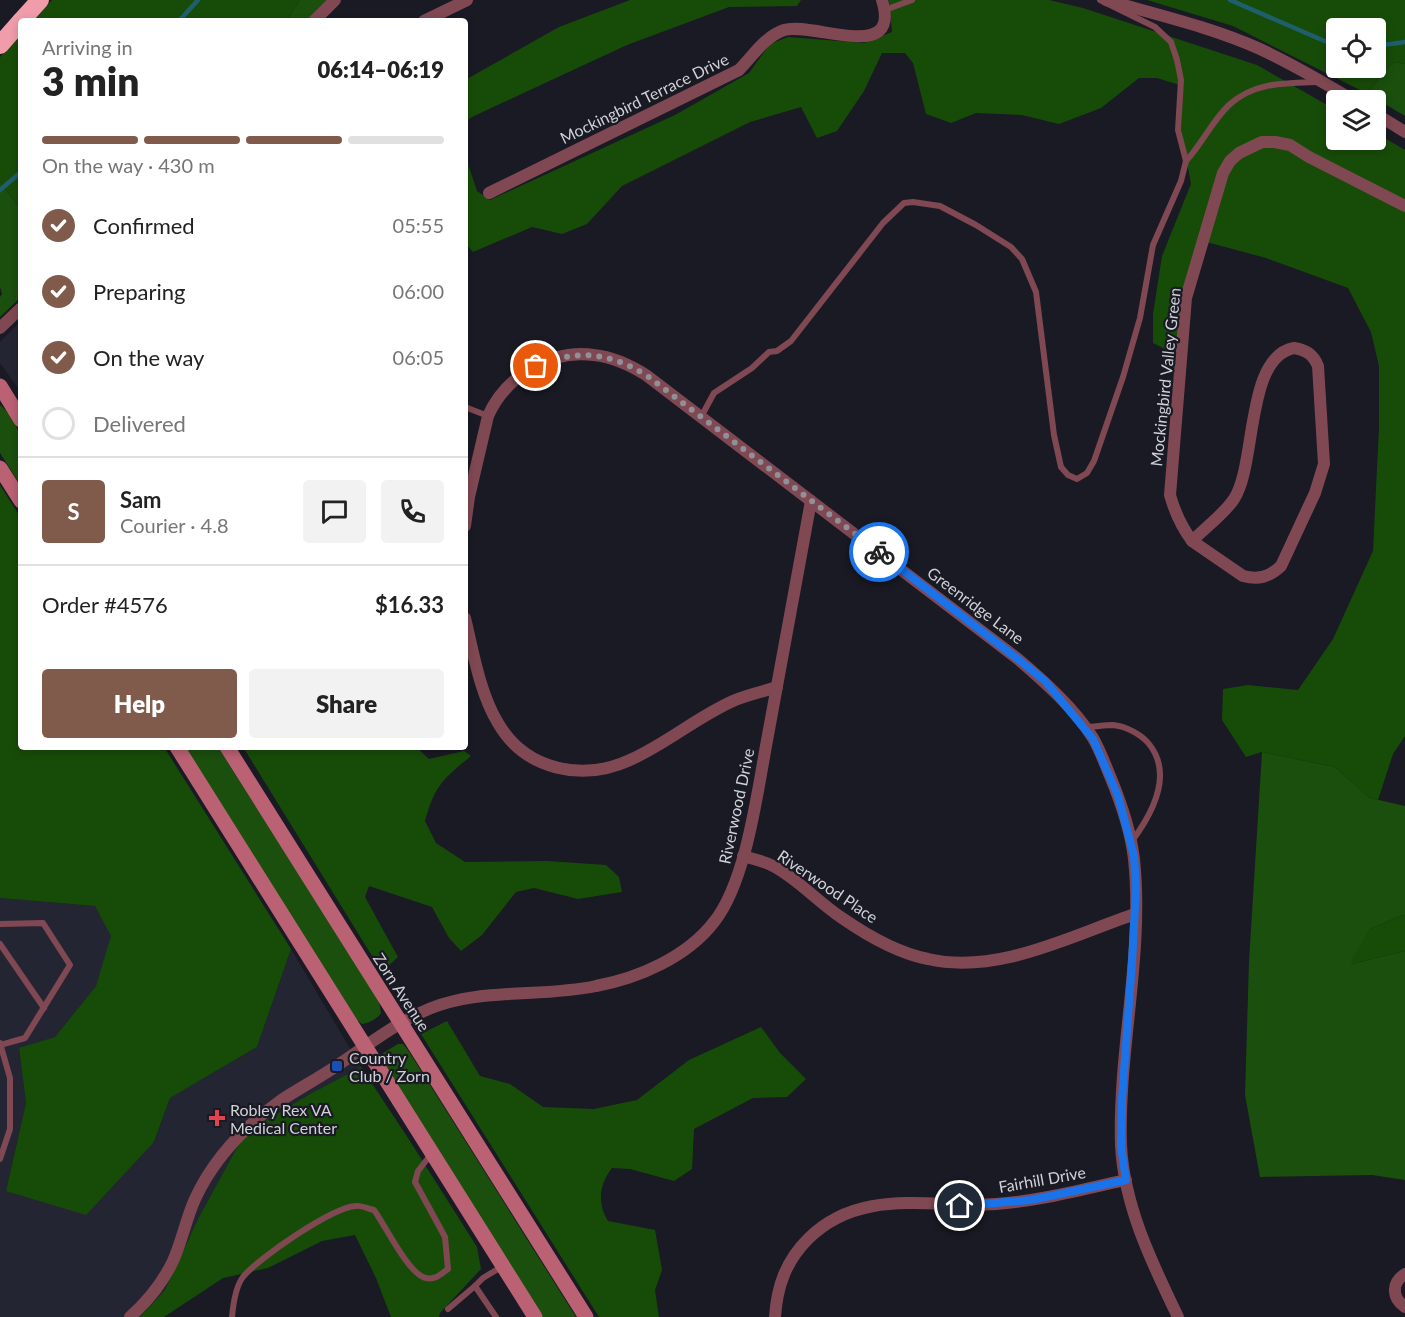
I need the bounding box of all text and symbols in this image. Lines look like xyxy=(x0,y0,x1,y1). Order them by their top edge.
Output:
map controls xyxy=(1326,18,1386,150)
button: locate xyxy=(1326,18,1386,78)
text: Arriving in xyxy=(42,35,133,59)
street label: Mockingbird Terrace Drive xyxy=(557,49,731,147)
text: 06:14–06:19 xyxy=(318,56,444,83)
text: 3 min xyxy=(42,58,139,104)
button: layers xyxy=(1326,90,1386,150)
text: On the way · 430 m xyxy=(42,153,215,177)
icon: check xyxy=(42,209,75,242)
text: Confirmed xyxy=(93,212,195,239)
text: 05:55 xyxy=(393,213,444,237)
icon: check xyxy=(42,275,75,308)
text: Preparing xyxy=(93,278,185,305)
text: 06:00 xyxy=(393,279,444,303)
street label: Mockingbird Valley Green xyxy=(1146,287,1184,467)
pin xyxy=(510,340,561,391)
icon: check xyxy=(42,341,75,374)
text: On the way xyxy=(93,344,204,371)
text: 06:05 xyxy=(393,345,444,369)
icon: bag xyxy=(519,349,552,382)
text: Delivered xyxy=(93,410,186,437)
button: chat xyxy=(303,480,366,543)
button: phone xyxy=(381,480,444,543)
text: Sam xyxy=(120,486,162,513)
text: S xyxy=(67,498,80,525)
text: Courier · 4.8 xyxy=(120,513,229,537)
courier xyxy=(849,522,909,582)
icon: bike xyxy=(863,536,896,569)
street label: Greenridge Lane xyxy=(924,563,1028,647)
text: Order #4576 xyxy=(42,591,168,618)
text: $16.33 xyxy=(375,591,444,618)
button: Help xyxy=(42,669,237,738)
button: Share xyxy=(249,669,444,738)
street label: Riverwood Drive xyxy=(714,746,758,866)
street label: Riverwood Place xyxy=(774,845,882,927)
street label: Zorn Avenue xyxy=(370,949,434,1035)
place label: Country Club / Zorn xyxy=(349,1048,430,1085)
marker: Country Club / Zorn xyxy=(330,1059,344,1073)
place label: Robley Rex VA Medical Center xyxy=(230,1100,337,1137)
marker: Robley Rex VA Medical Center xyxy=(208,1109,226,1127)
street label: Fairhill Drive xyxy=(997,1162,1087,1196)
pin xyxy=(934,1180,985,1231)
icon: home xyxy=(943,1189,976,1222)

